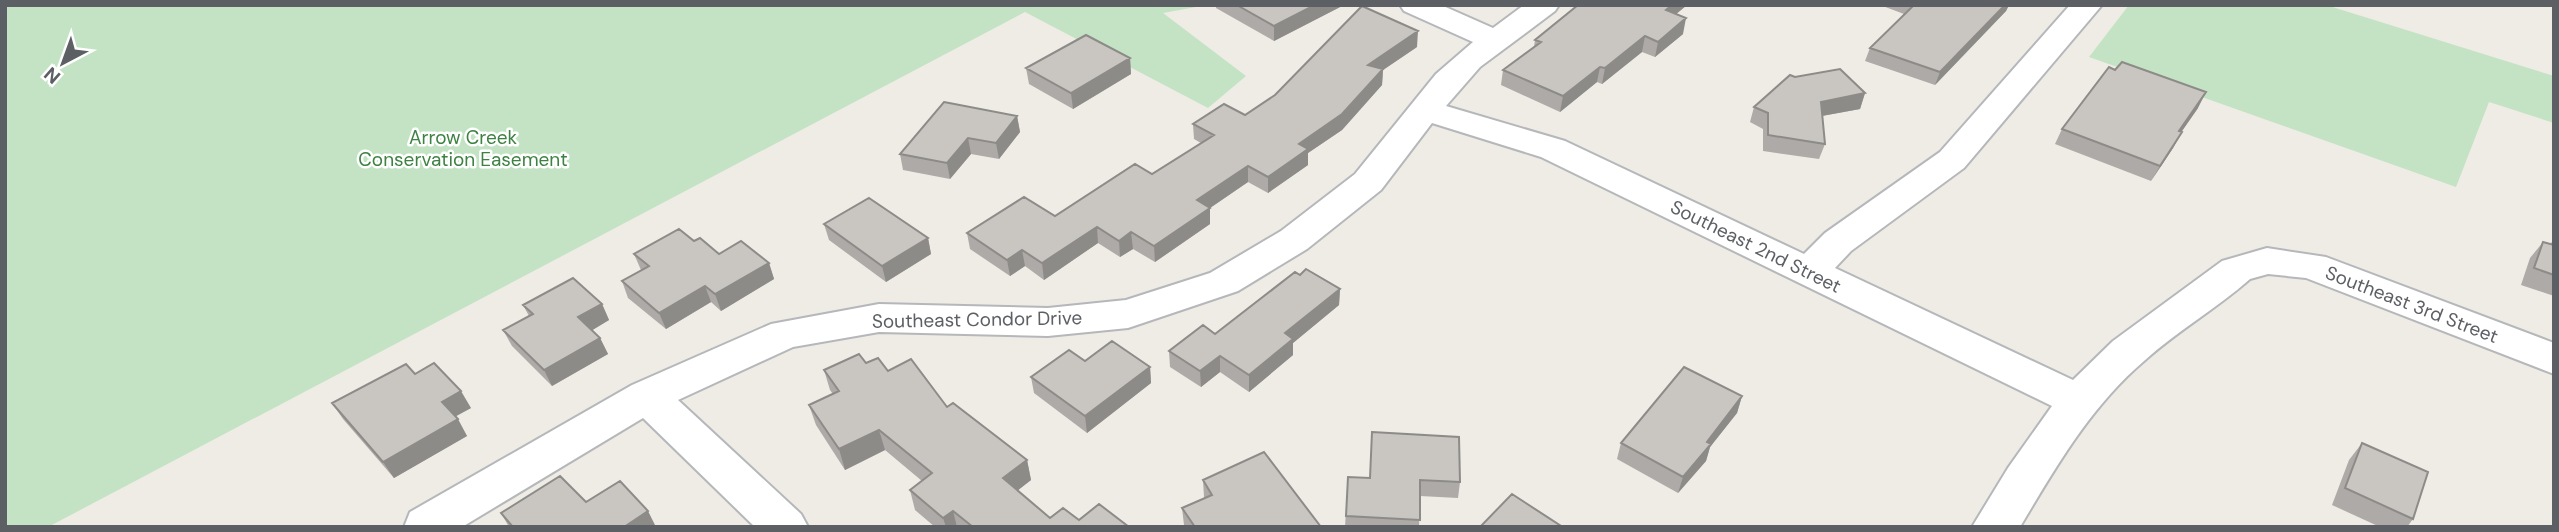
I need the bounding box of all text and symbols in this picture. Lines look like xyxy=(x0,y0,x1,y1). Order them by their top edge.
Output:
north arrow xyxy=(28,28,98,98)
text: N xyxy=(39,61,66,89)
park label: Arrow Creek Conservation Easement xyxy=(358,125,568,172)
street label: Southeast 2nd Street xyxy=(1666,194,1845,299)
street label: Southeast 3rd Street xyxy=(2322,260,2502,349)
street label: Southeast Condor Drive xyxy=(872,305,1082,334)

